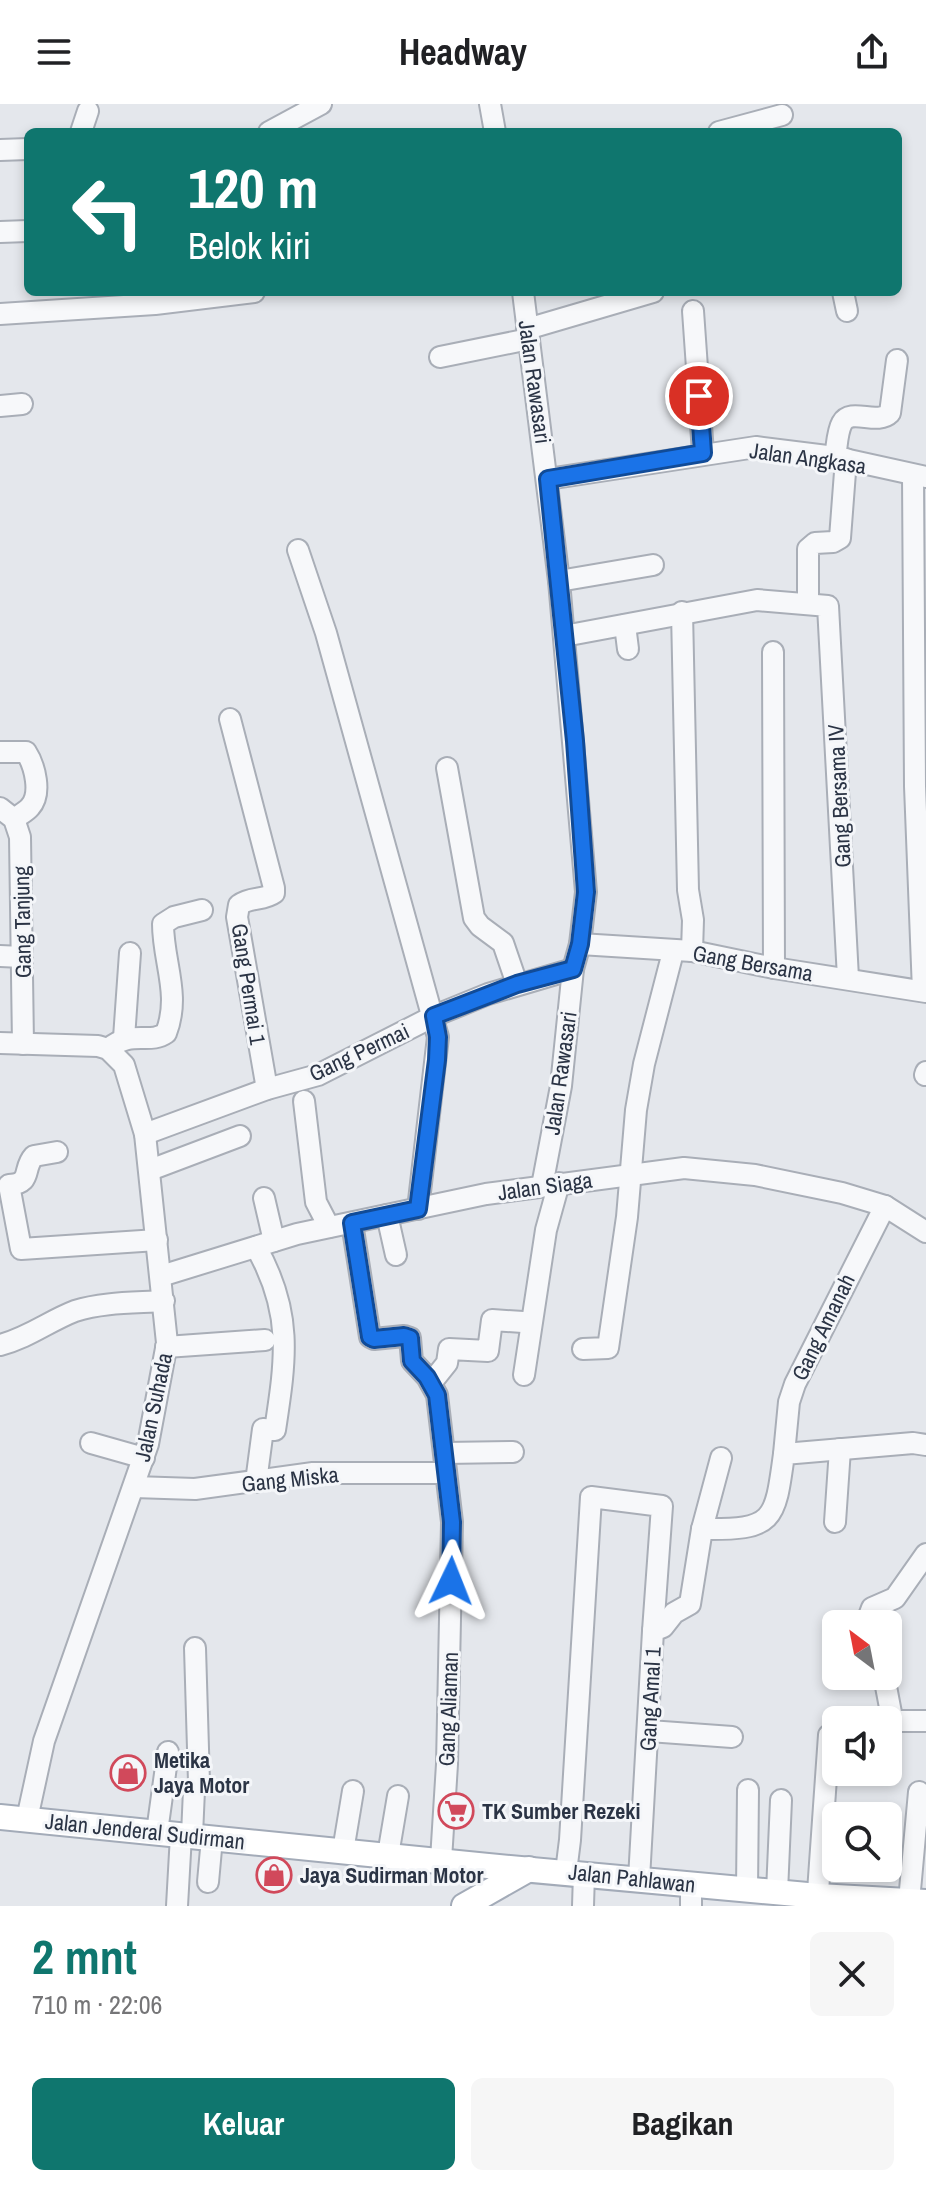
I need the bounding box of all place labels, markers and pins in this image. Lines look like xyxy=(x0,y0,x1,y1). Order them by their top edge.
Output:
pin xyxy=(665,362,733,430)
place label: Metika Jaya Motor xyxy=(154,1745,249,1800)
shop icon: Metika Jaya Motor xyxy=(109,1754,147,1792)
supermarket icon: TK Sumber Rezeki xyxy=(437,1792,475,1830)
place label: TK Sumber Rezeki xyxy=(482,1796,640,1826)
shop icon: Jaya Sudirman Motor xyxy=(255,1856,293,1894)
place label: Jaya Sudirman Motor xyxy=(300,1860,483,1890)

